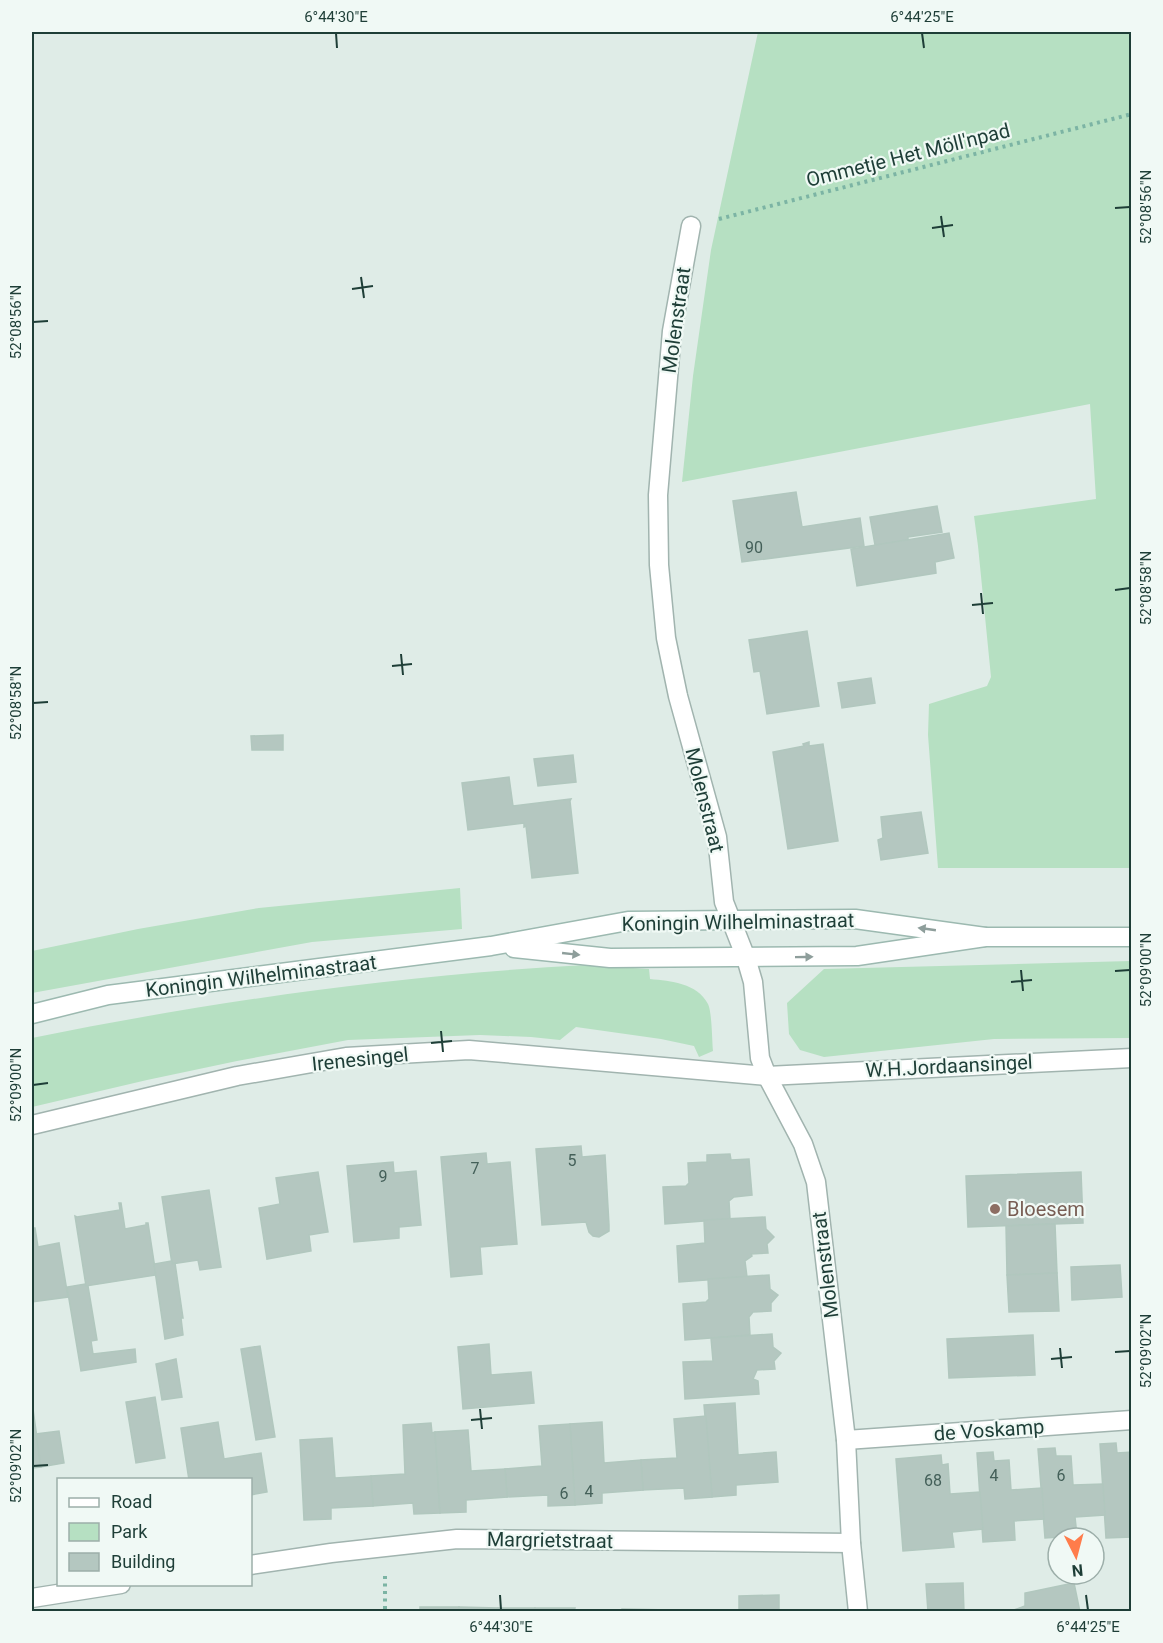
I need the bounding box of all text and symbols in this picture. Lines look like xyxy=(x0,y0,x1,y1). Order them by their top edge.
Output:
text: 6°44'30"E xyxy=(304,8,368,26)
text: 6°44'25"E xyxy=(890,8,954,26)
street label: Ommetje Het Möll'npad xyxy=(804,118,1012,192)
text: 52°08'56"N xyxy=(1137,170,1155,244)
street label: Molenstraat xyxy=(657,265,695,375)
text: 52°08'56"N xyxy=(7,285,25,359)
house number: 90 xyxy=(745,538,763,557)
text: 52°08'58"N xyxy=(1137,551,1155,625)
text: 52°08'58"N xyxy=(7,666,25,740)
street label: Molenstraat xyxy=(680,745,730,855)
street label: Koningin Wilhelminastraat xyxy=(622,908,854,936)
one-way arrow xyxy=(917,925,936,934)
text: 52°09'00"N xyxy=(1137,933,1155,1007)
one-way arrow xyxy=(561,949,580,959)
street label: Koningin Wilhelminastraat xyxy=(144,950,378,1002)
one-way arrow xyxy=(795,952,814,962)
street label: Irenesingel xyxy=(310,1042,410,1076)
text: 52°09'00"N xyxy=(7,1048,25,1122)
street label: W.H.Jordaansingel xyxy=(865,1050,1033,1082)
house number: 5 xyxy=(568,1151,577,1170)
house number: 7 xyxy=(471,1159,480,1178)
house number: 9 xyxy=(379,1167,388,1186)
place label: Bloesem xyxy=(1007,1197,1085,1221)
marker: Bloesem xyxy=(988,1202,1002,1216)
street label: Molenstraat xyxy=(807,1210,843,1320)
text: 52°09'02"N xyxy=(1137,1314,1155,1388)
street label: de Voskamp xyxy=(933,1414,1045,1446)
text: 52°09'02"N xyxy=(7,1429,25,1503)
house number: 4 xyxy=(990,1466,999,1485)
house number: 6 xyxy=(1057,1466,1066,1485)
house number: 68 xyxy=(924,1471,942,1490)
legend xyxy=(57,1478,252,1586)
house number: 4 xyxy=(585,1482,594,1501)
house number: 6 xyxy=(560,1484,569,1503)
text: Road xyxy=(111,1491,152,1512)
text: Park xyxy=(111,1521,148,1542)
north arrow xyxy=(1046,1526,1106,1586)
street label: Margrietstraat xyxy=(487,1527,613,1553)
text: Building xyxy=(111,1551,175,1572)
text: N xyxy=(1071,1560,1084,1580)
text: 6°44'30"E xyxy=(469,1618,533,1636)
text: 6°44'25"E xyxy=(1056,1618,1120,1636)

